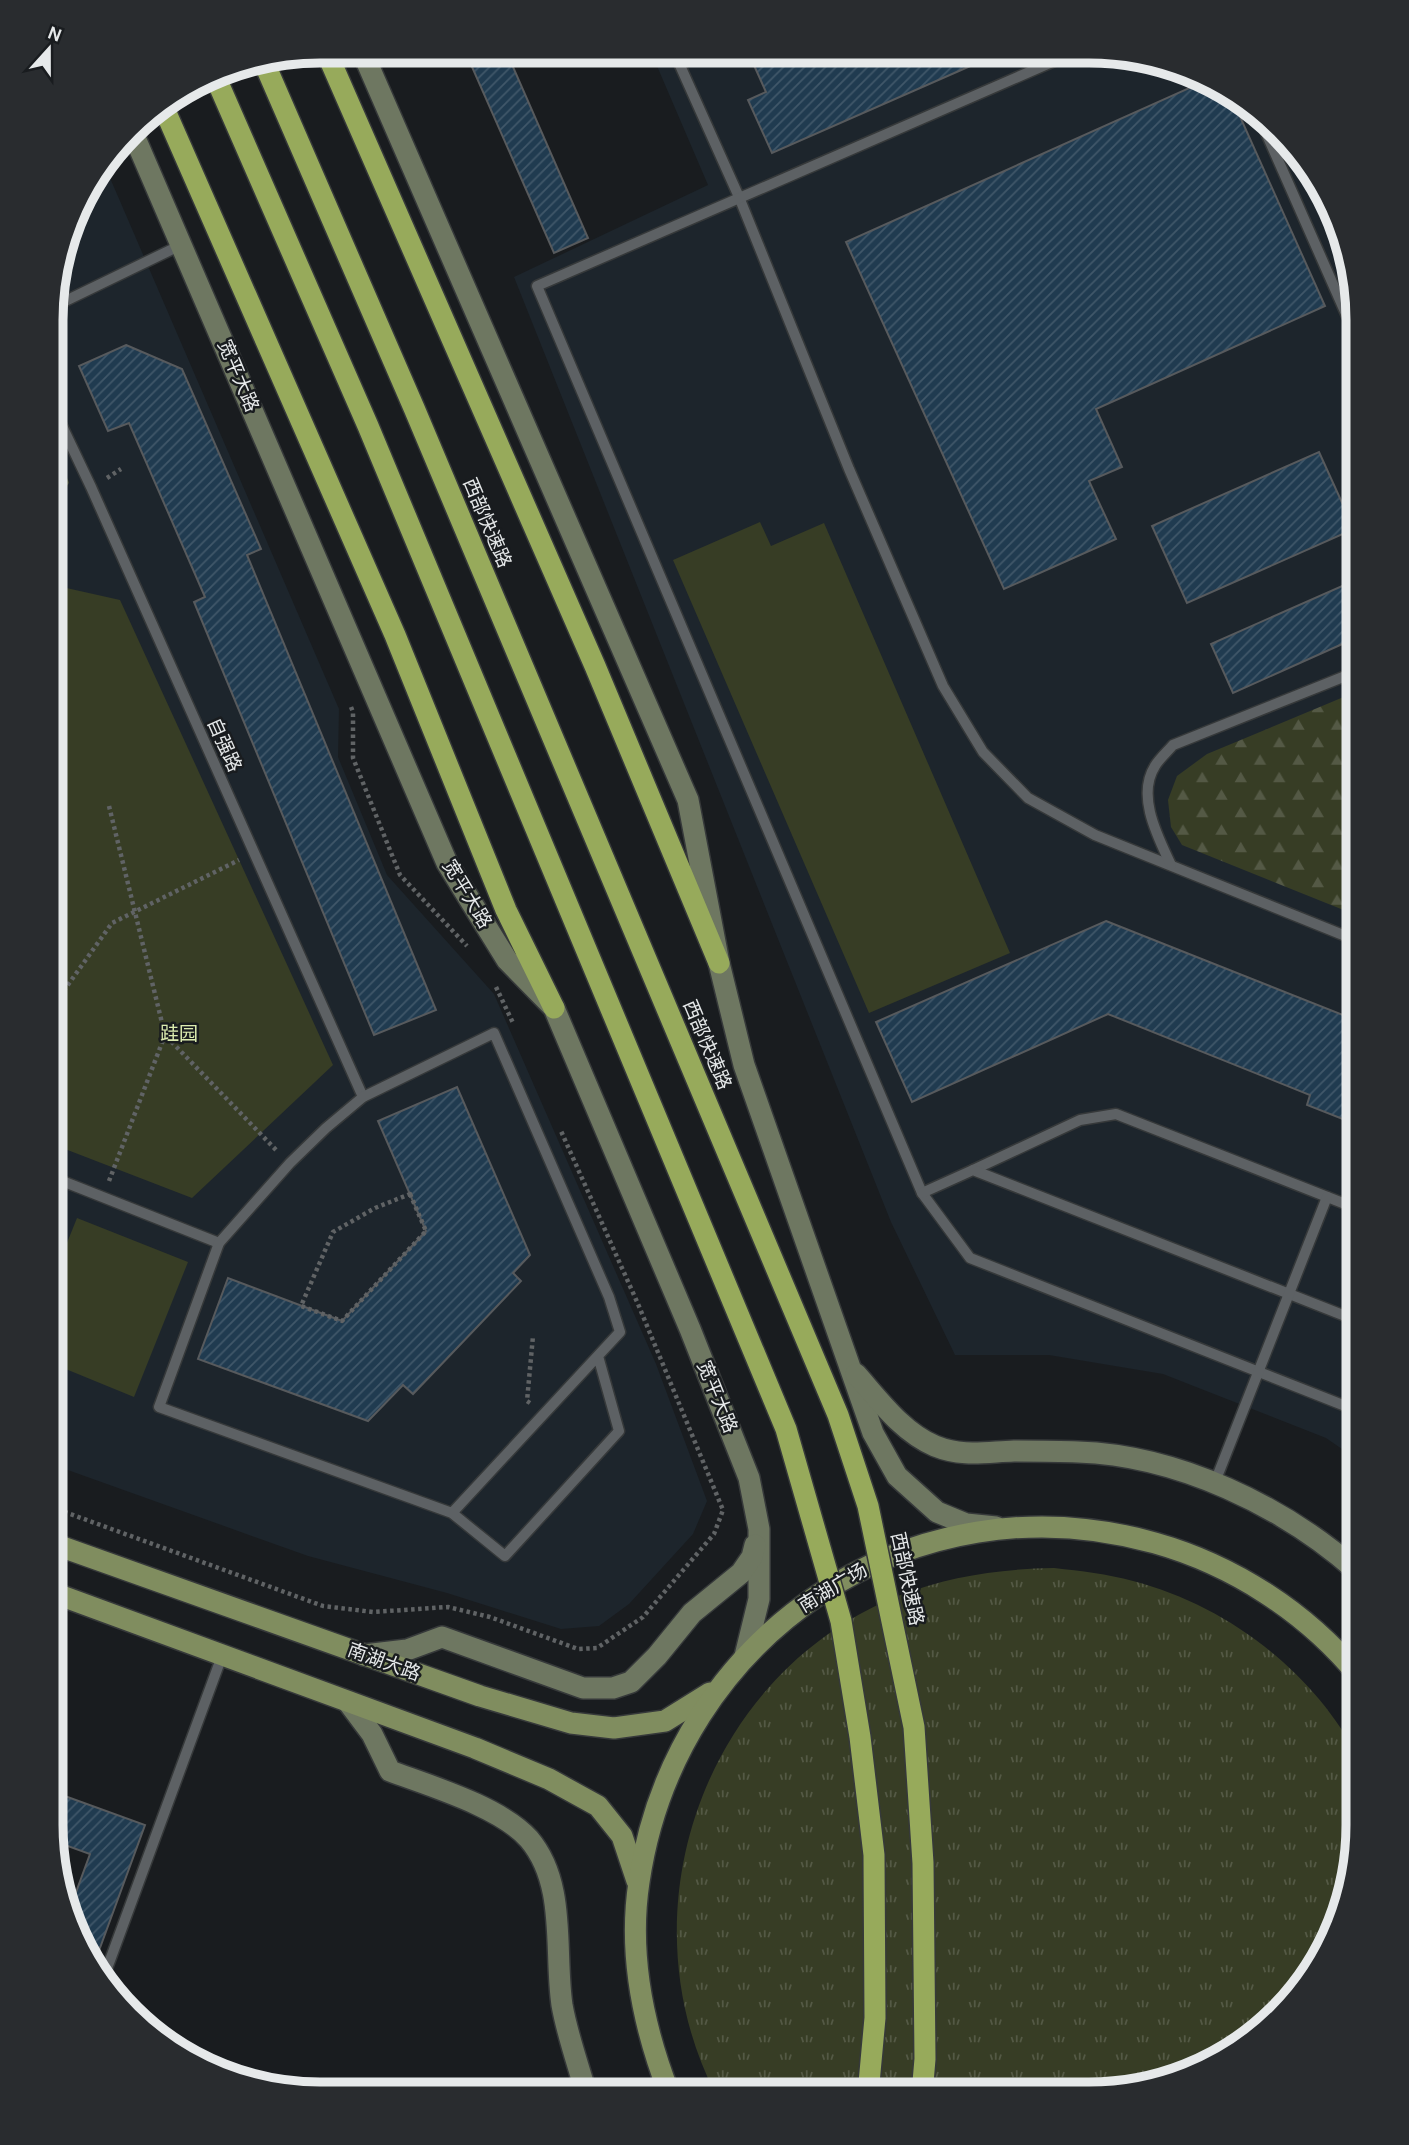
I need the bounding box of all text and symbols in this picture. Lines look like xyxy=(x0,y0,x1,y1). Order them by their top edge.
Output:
north arrow xyxy=(14,14,84,84)
text: N xyxy=(44,21,65,47)
street label: 宽平大路 xyxy=(213,337,263,415)
street label: 西部快速路 xyxy=(458,475,516,571)
street label: 自强路 xyxy=(202,714,246,776)
street label: 宽平大路 xyxy=(438,856,496,932)
street label: 西部快速路 xyxy=(678,997,736,1093)
park label: 跬园 xyxy=(160,1023,198,1045)
street label: 宽平大路 xyxy=(693,1358,741,1436)
street label: 西部快速路 xyxy=(886,1530,928,1628)
street label: 南湖广场 xyxy=(795,1559,871,1617)
street label: 南湖大路 xyxy=(345,1639,423,1685)

